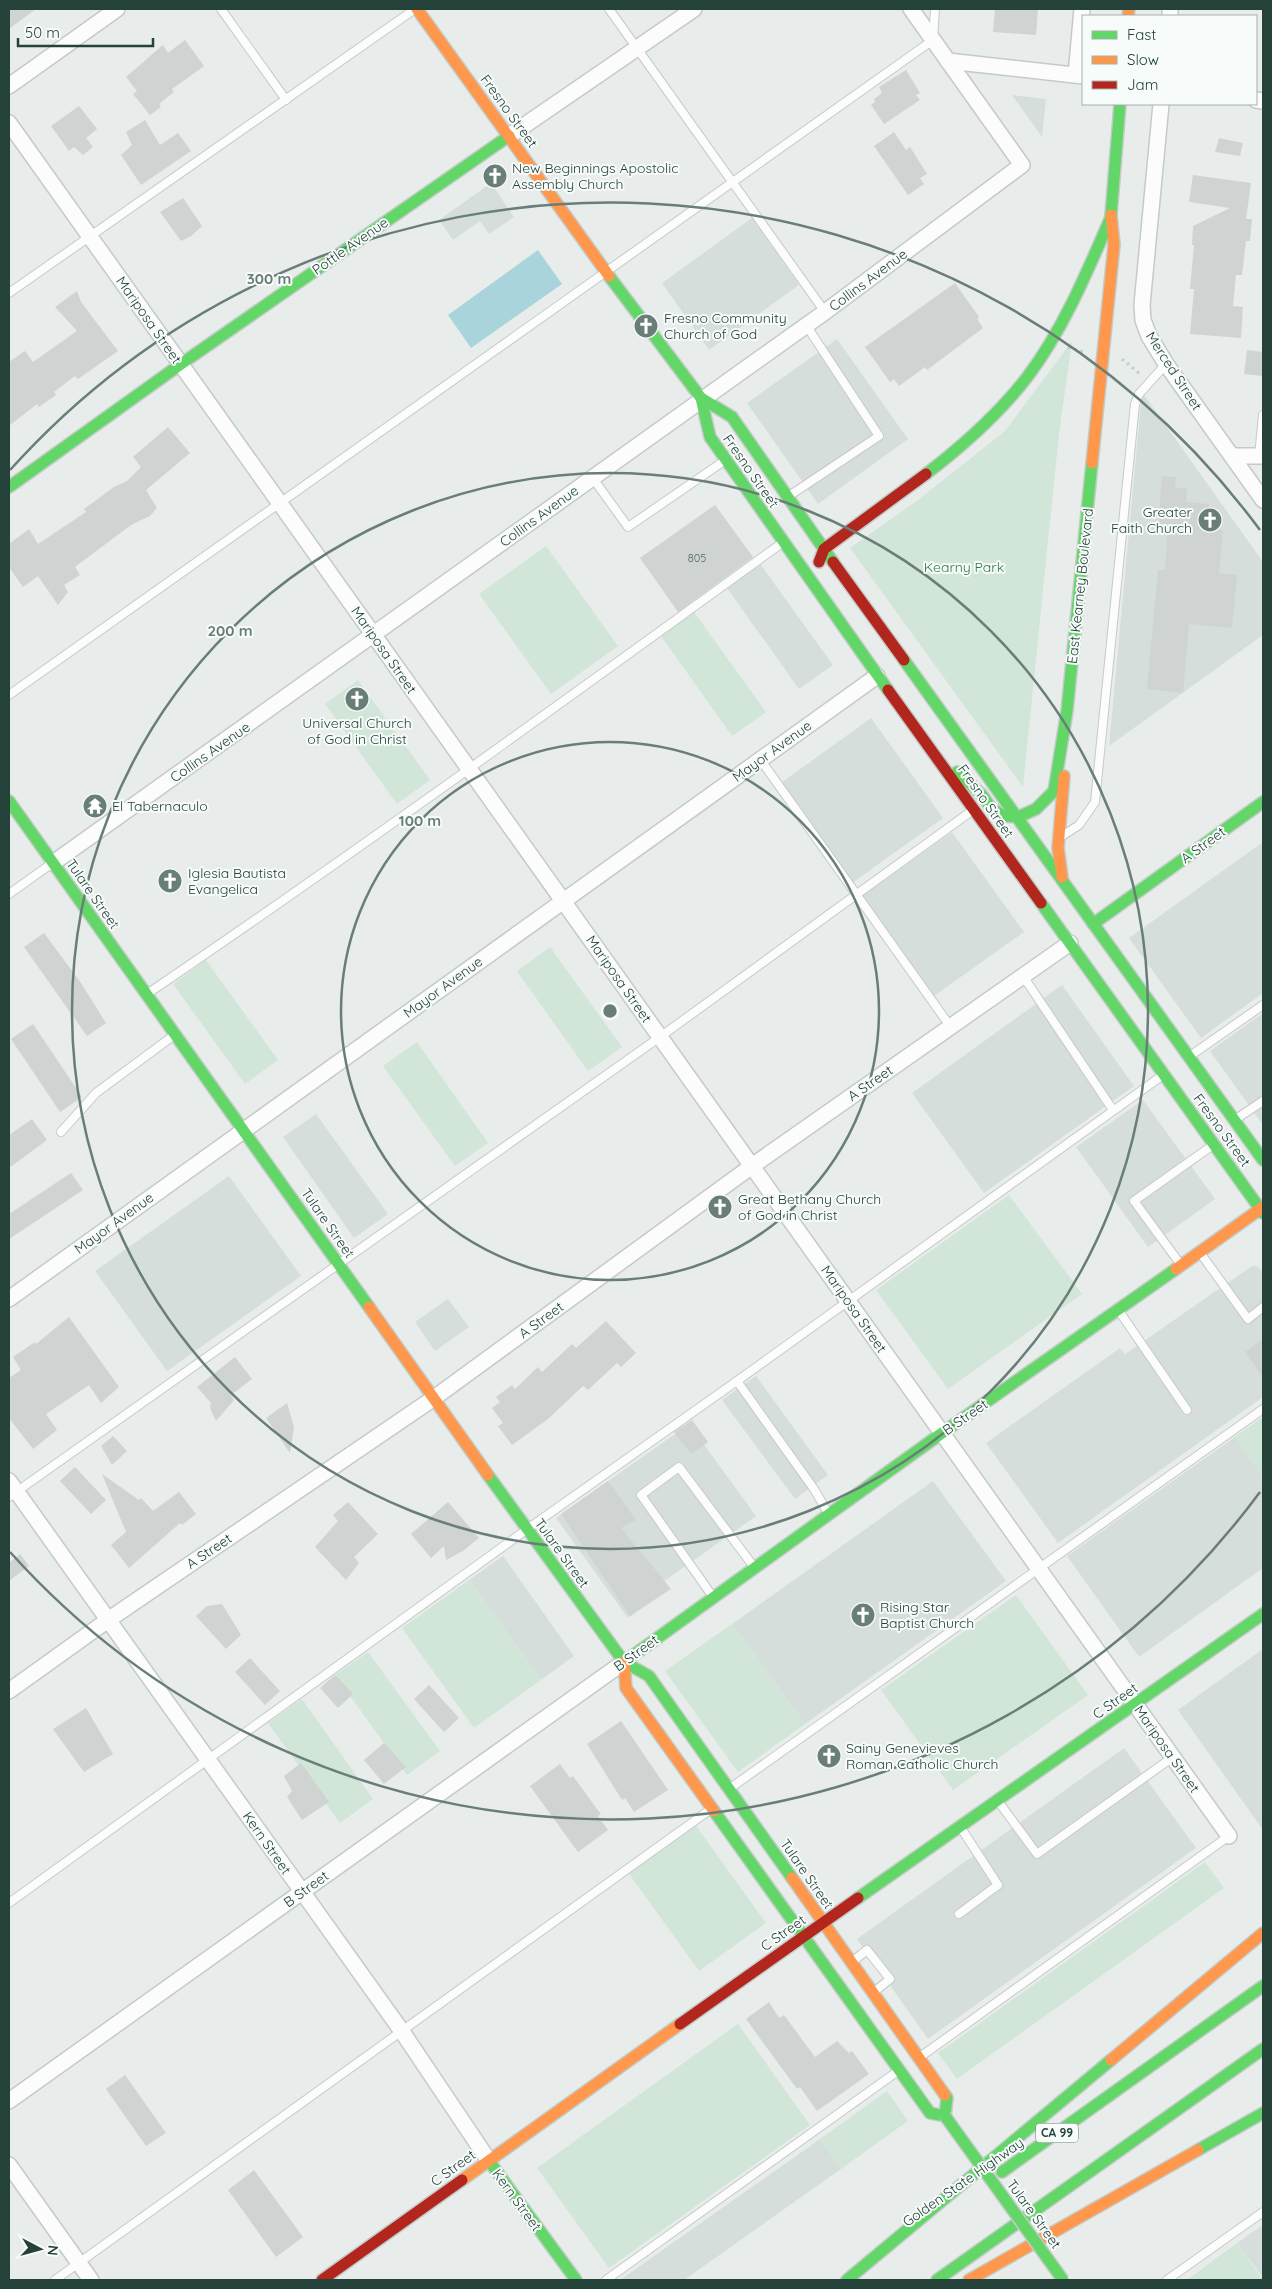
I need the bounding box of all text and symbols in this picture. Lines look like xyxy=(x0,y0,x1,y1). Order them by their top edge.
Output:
scale bar xyxy=(18,15,152,47)
legend xyxy=(1082,15,1257,105)
text: 50 m xyxy=(25,23,60,42)
text: Fast xyxy=(1127,25,1156,44)
text: Slow xyxy=(1127,50,1159,69)
street label: Fresno Street xyxy=(476,71,542,151)
text: Jam xyxy=(1127,75,1158,94)
place label: New Beginnings Apostolic Assembly Church xyxy=(512,159,679,193)
church icon: New Beginnings Apostolic Assembly Church xyxy=(482,163,508,189)
street label: Pottle Avenue xyxy=(308,213,392,279)
street label: Collins Avenue xyxy=(825,245,911,315)
text: 300 m xyxy=(247,269,291,288)
street label: Mariposa Street xyxy=(112,273,186,367)
place label: Fresno Community Church of God xyxy=(664,309,787,343)
church icon: Fresno Community Church of God xyxy=(633,313,659,339)
street label: Merced Street xyxy=(1142,328,1206,414)
street label: Fresno Street xyxy=(719,431,783,512)
street label: Collins Avenue xyxy=(496,481,582,551)
place label: Greater Faith Church xyxy=(1111,503,1193,537)
street label: East Kearney Boulevard xyxy=(1063,507,1097,665)
church icon: Greater Faith Church xyxy=(1197,507,1223,533)
house number: 805 xyxy=(688,551,706,565)
park label: Kearny Park xyxy=(924,558,1004,576)
street label: Mariposa Street xyxy=(347,603,421,697)
text: 200 m xyxy=(208,621,253,640)
church icon: Universal Church of God in Christ xyxy=(344,686,370,712)
place label: Universal Church of God in Christ xyxy=(302,714,412,748)
street label: Mayor Avenue xyxy=(729,716,815,786)
street label: Collins Avenue xyxy=(167,718,253,786)
street label: Fresno Street xyxy=(954,761,1018,842)
temple icon: El Tabernaculo xyxy=(82,793,108,819)
place label: El Tabernaculo xyxy=(112,797,208,815)
text: 100 m xyxy=(399,811,441,830)
street label: A Street xyxy=(1177,823,1229,867)
street label: Tulare Street xyxy=(62,855,124,933)
place label: Iglesia Bautista Evangelica xyxy=(188,864,286,898)
church icon: Iglesia Bautista Evangelica xyxy=(157,868,183,894)
street label: Mariposa Street xyxy=(582,932,656,1026)
street label: Mayor Avenue xyxy=(400,952,486,1022)
centre of rings xyxy=(601,1002,619,1020)
street label: A Street xyxy=(844,1061,896,1105)
street label: Fresno Street xyxy=(1189,1090,1255,1170)
street label: Tulare Street xyxy=(297,1184,359,1262)
street label: Mayor Avenue xyxy=(71,1188,157,1258)
place label: Great Bethany Church of God in Christ xyxy=(738,1190,881,1224)
church icon: Great Bethany Church of God in Christ xyxy=(707,1194,733,1220)
street label: Mariposa Street xyxy=(817,1262,891,1356)
street label: A Street xyxy=(515,1298,567,1342)
street label: B Street xyxy=(939,1395,991,1439)
street label: Tulare Street xyxy=(531,1515,593,1591)
street label: A Street xyxy=(183,1529,235,1573)
place label: Rising Star Baptist Church xyxy=(880,1598,974,1632)
church icon: Rising Star Baptist Church xyxy=(850,1602,876,1628)
street label: B Street xyxy=(610,1631,662,1675)
street label: C Street xyxy=(1089,1679,1141,1723)
street label: Mariposa Street xyxy=(1130,1702,1204,1796)
place label: Sainy Genevieves Roman Catholic Church xyxy=(846,1739,998,1773)
church icon: Sainy Genevieves Roman Catholic Church xyxy=(816,1743,842,1769)
street label: Kern Street xyxy=(239,1808,295,1878)
street label: Tulare Street xyxy=(776,1835,838,1913)
street label: B Street xyxy=(280,1867,332,1911)
street label: C Street xyxy=(757,1911,809,1955)
road number: CA 99 xyxy=(1036,2124,1078,2142)
street label: Golden State Highway xyxy=(899,2133,1027,2231)
street label: C Street xyxy=(427,2146,479,2190)
street label: Kern Street xyxy=(488,2165,546,2235)
street label: Tulare Street xyxy=(1003,2176,1065,2252)
north arrow xyxy=(15,2224,65,2274)
text: N xyxy=(43,2244,62,2256)

